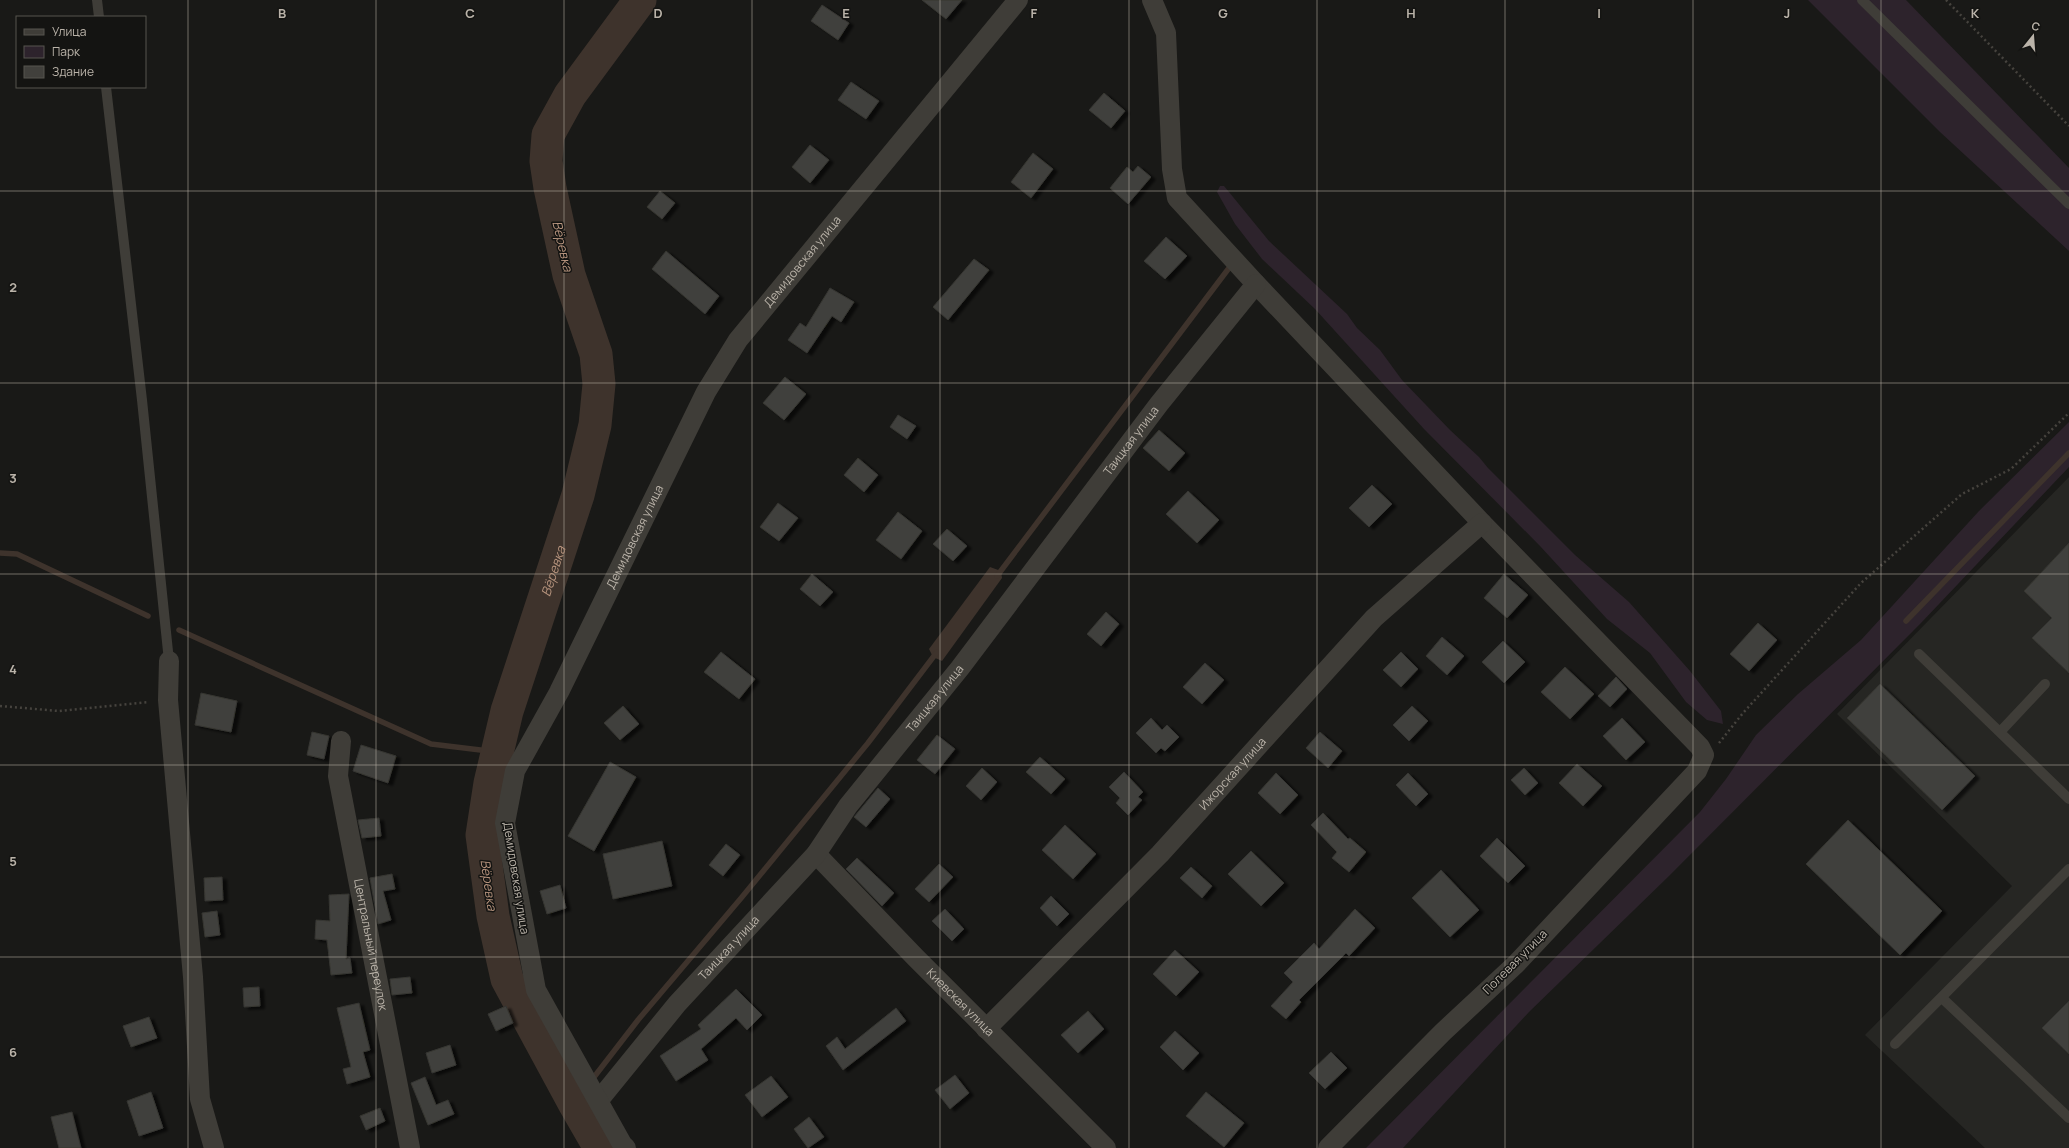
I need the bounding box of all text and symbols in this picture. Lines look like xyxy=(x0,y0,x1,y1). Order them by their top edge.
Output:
text: B xyxy=(278,4,286,22)
text: C xyxy=(465,4,475,22)
text: D xyxy=(653,4,663,22)
text: E xyxy=(842,4,850,22)
text: F xyxy=(1031,4,1038,22)
text: G xyxy=(1218,4,1228,22)
text: H xyxy=(1406,4,1416,22)
text: I xyxy=(1597,4,1601,22)
text: J xyxy=(1784,4,1790,22)
text: K xyxy=(1971,4,1980,22)
legend xyxy=(16,16,146,88)
north arrow xyxy=(2013,16,2053,56)
text: С xyxy=(2030,18,2042,34)
text: Улица xyxy=(52,23,86,40)
text: Парк xyxy=(52,43,81,60)
text: Здание xyxy=(52,63,94,80)
street label: Демидовская улица xyxy=(759,212,845,311)
water label: Вёревка xyxy=(548,219,578,274)
text: 2 xyxy=(9,278,17,296)
street label: Таицкая улица xyxy=(1099,402,1163,479)
text: 3 xyxy=(9,469,17,487)
street label: Демидовская улица xyxy=(602,482,667,592)
water label: Вёревка xyxy=(536,543,570,598)
text: 4 xyxy=(9,660,17,678)
street label: Таицкая улица xyxy=(902,661,967,736)
street label: Ижорская улица xyxy=(1195,733,1270,814)
street label: Демидовская улица xyxy=(499,820,534,935)
text: 5 xyxy=(9,852,17,870)
water label: Вёревка xyxy=(477,858,502,913)
street label: Центральный переулок xyxy=(350,877,392,1013)
street label: Таицкая улица xyxy=(694,912,763,984)
street label: Полевая улица xyxy=(1478,925,1551,998)
street label: Киевская улица xyxy=(923,964,998,1040)
text: 6 xyxy=(9,1043,17,1061)

